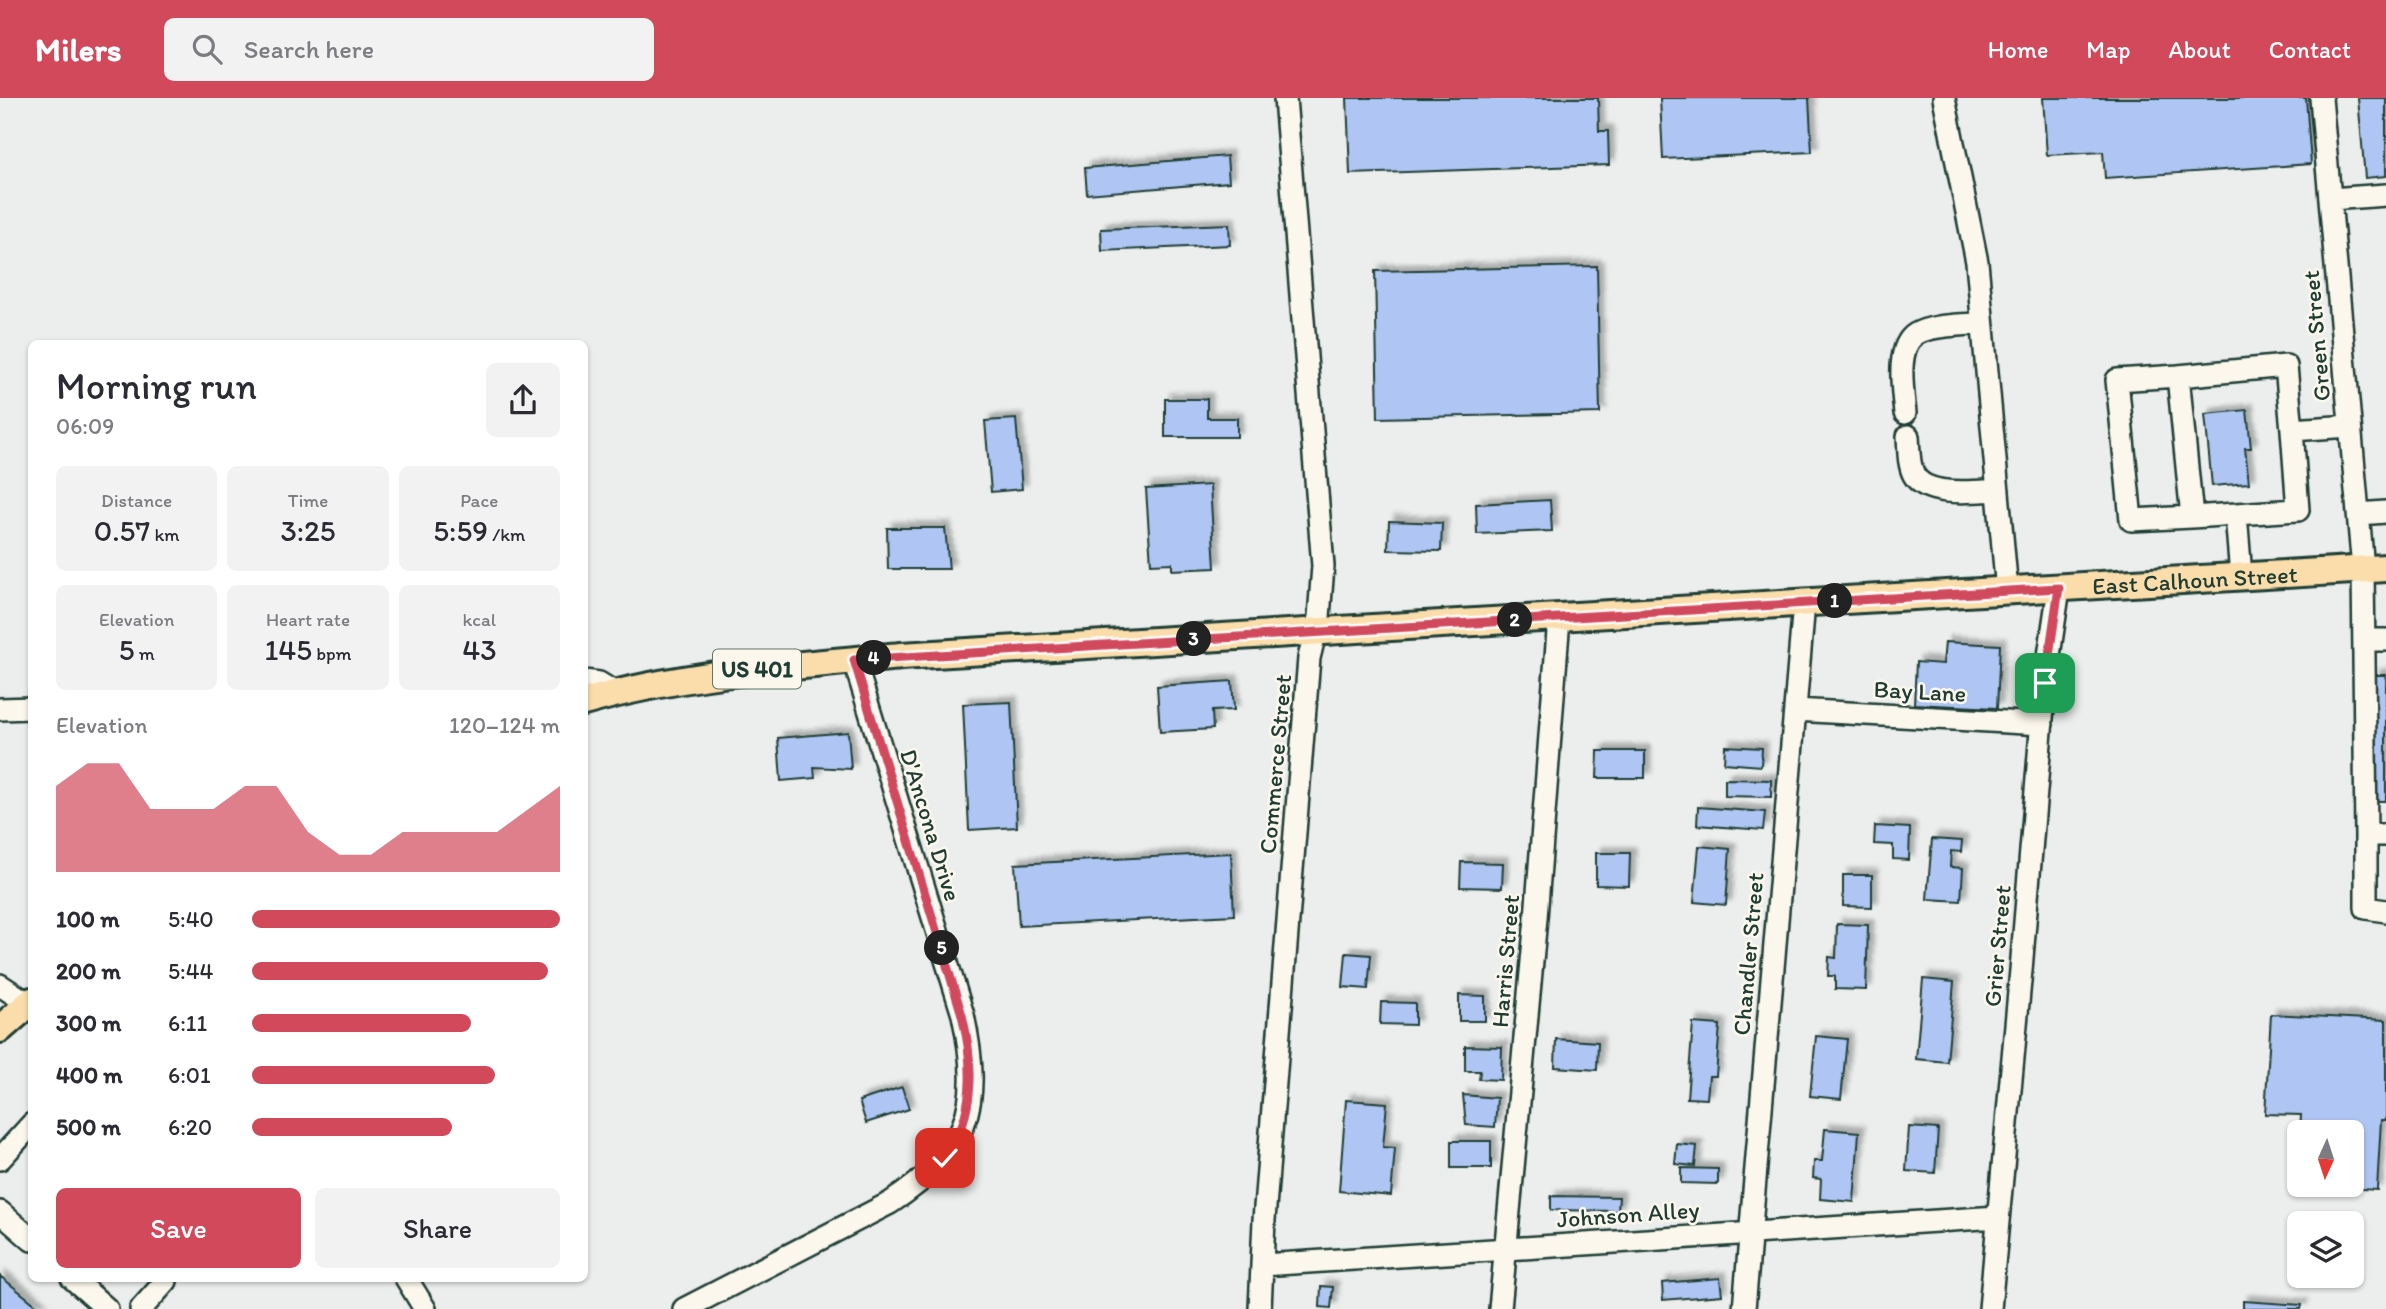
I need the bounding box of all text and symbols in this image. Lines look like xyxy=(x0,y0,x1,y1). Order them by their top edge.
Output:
search box xyxy=(164,18,654,81)
text: Milers xyxy=(35,30,122,69)
icon: search xyxy=(188,30,226,68)
text: Search here xyxy=(244,33,374,65)
text: Home xyxy=(1988,35,2048,64)
text: Map xyxy=(2086,35,2130,64)
text: About xyxy=(2168,35,2231,64)
text: Contact xyxy=(2269,35,2351,64)
street label: Green Street xyxy=(2296,269,2336,403)
text: Morning run xyxy=(56,363,257,409)
button: share xyxy=(486,363,560,437)
text: 06:09 xyxy=(56,412,114,440)
text: Distance xyxy=(101,489,172,512)
text: Time xyxy=(288,489,328,512)
text: Pace xyxy=(460,489,498,512)
text: 0.57 xyxy=(94,512,150,549)
text: 3:25 xyxy=(280,512,336,549)
text: 5:59 xyxy=(433,512,488,549)
text: km xyxy=(150,523,180,546)
text: /km xyxy=(488,523,525,546)
street label: East Calhoun Street xyxy=(2091,559,2298,600)
pin: 1 xyxy=(1818,584,1853,618)
text: 1 xyxy=(1830,589,1839,612)
pin: 2 xyxy=(1498,602,1532,638)
text: Elevation xyxy=(99,608,174,631)
text: Heart rate xyxy=(266,608,350,631)
text: kcal xyxy=(462,608,496,631)
text: 2 xyxy=(1510,608,1520,631)
pin: 3 xyxy=(1176,622,1212,656)
text: 3 xyxy=(1188,627,1199,650)
text: 5 xyxy=(119,631,134,668)
text: 145 xyxy=(264,631,312,668)
text: 43 xyxy=(462,631,497,668)
pin: 4 xyxy=(856,640,892,676)
text: m xyxy=(134,642,155,665)
text: bpm xyxy=(312,642,352,665)
text: 4 xyxy=(868,646,879,669)
road number: US 401 xyxy=(713,650,801,688)
pin xyxy=(2015,653,2075,713)
icon: arrive xyxy=(2026,664,2064,702)
street label: Commerce Street xyxy=(1253,673,1297,855)
street label: Bay Lane xyxy=(1873,674,1967,708)
text: Elevation xyxy=(56,711,147,739)
text: 120–124 m xyxy=(449,711,560,739)
street label: D'Ancona Drive xyxy=(894,745,968,905)
street label: Chandler Street xyxy=(1726,871,1770,1037)
street label: Grier Street xyxy=(1977,884,2017,1008)
street label: Harris Street xyxy=(1485,893,1525,1029)
text: 100 m xyxy=(56,905,120,933)
text: 5:40 xyxy=(168,905,214,933)
pin: 5 xyxy=(925,930,960,966)
text: 5 xyxy=(937,936,946,959)
text: 200 m xyxy=(56,957,121,985)
text: 5:44 xyxy=(168,957,213,985)
text: 300 m xyxy=(56,1009,121,1037)
text: 6:11 xyxy=(168,1009,207,1037)
text: 400 m xyxy=(56,1061,123,1089)
text: 6:01 xyxy=(168,1061,211,1089)
text: 500 m xyxy=(56,1113,121,1141)
text: 6:20 xyxy=(168,1113,212,1141)
north arrow xyxy=(2287,1120,2364,1197)
map controls xyxy=(2287,1120,2364,1288)
pin xyxy=(915,1128,975,1188)
icon: check xyxy=(926,1139,964,1177)
button: Save xyxy=(56,1188,301,1268)
button: Share xyxy=(315,1188,560,1268)
street label: Johnson Alley xyxy=(1556,1195,1700,1233)
button: layers xyxy=(2287,1211,2364,1288)

